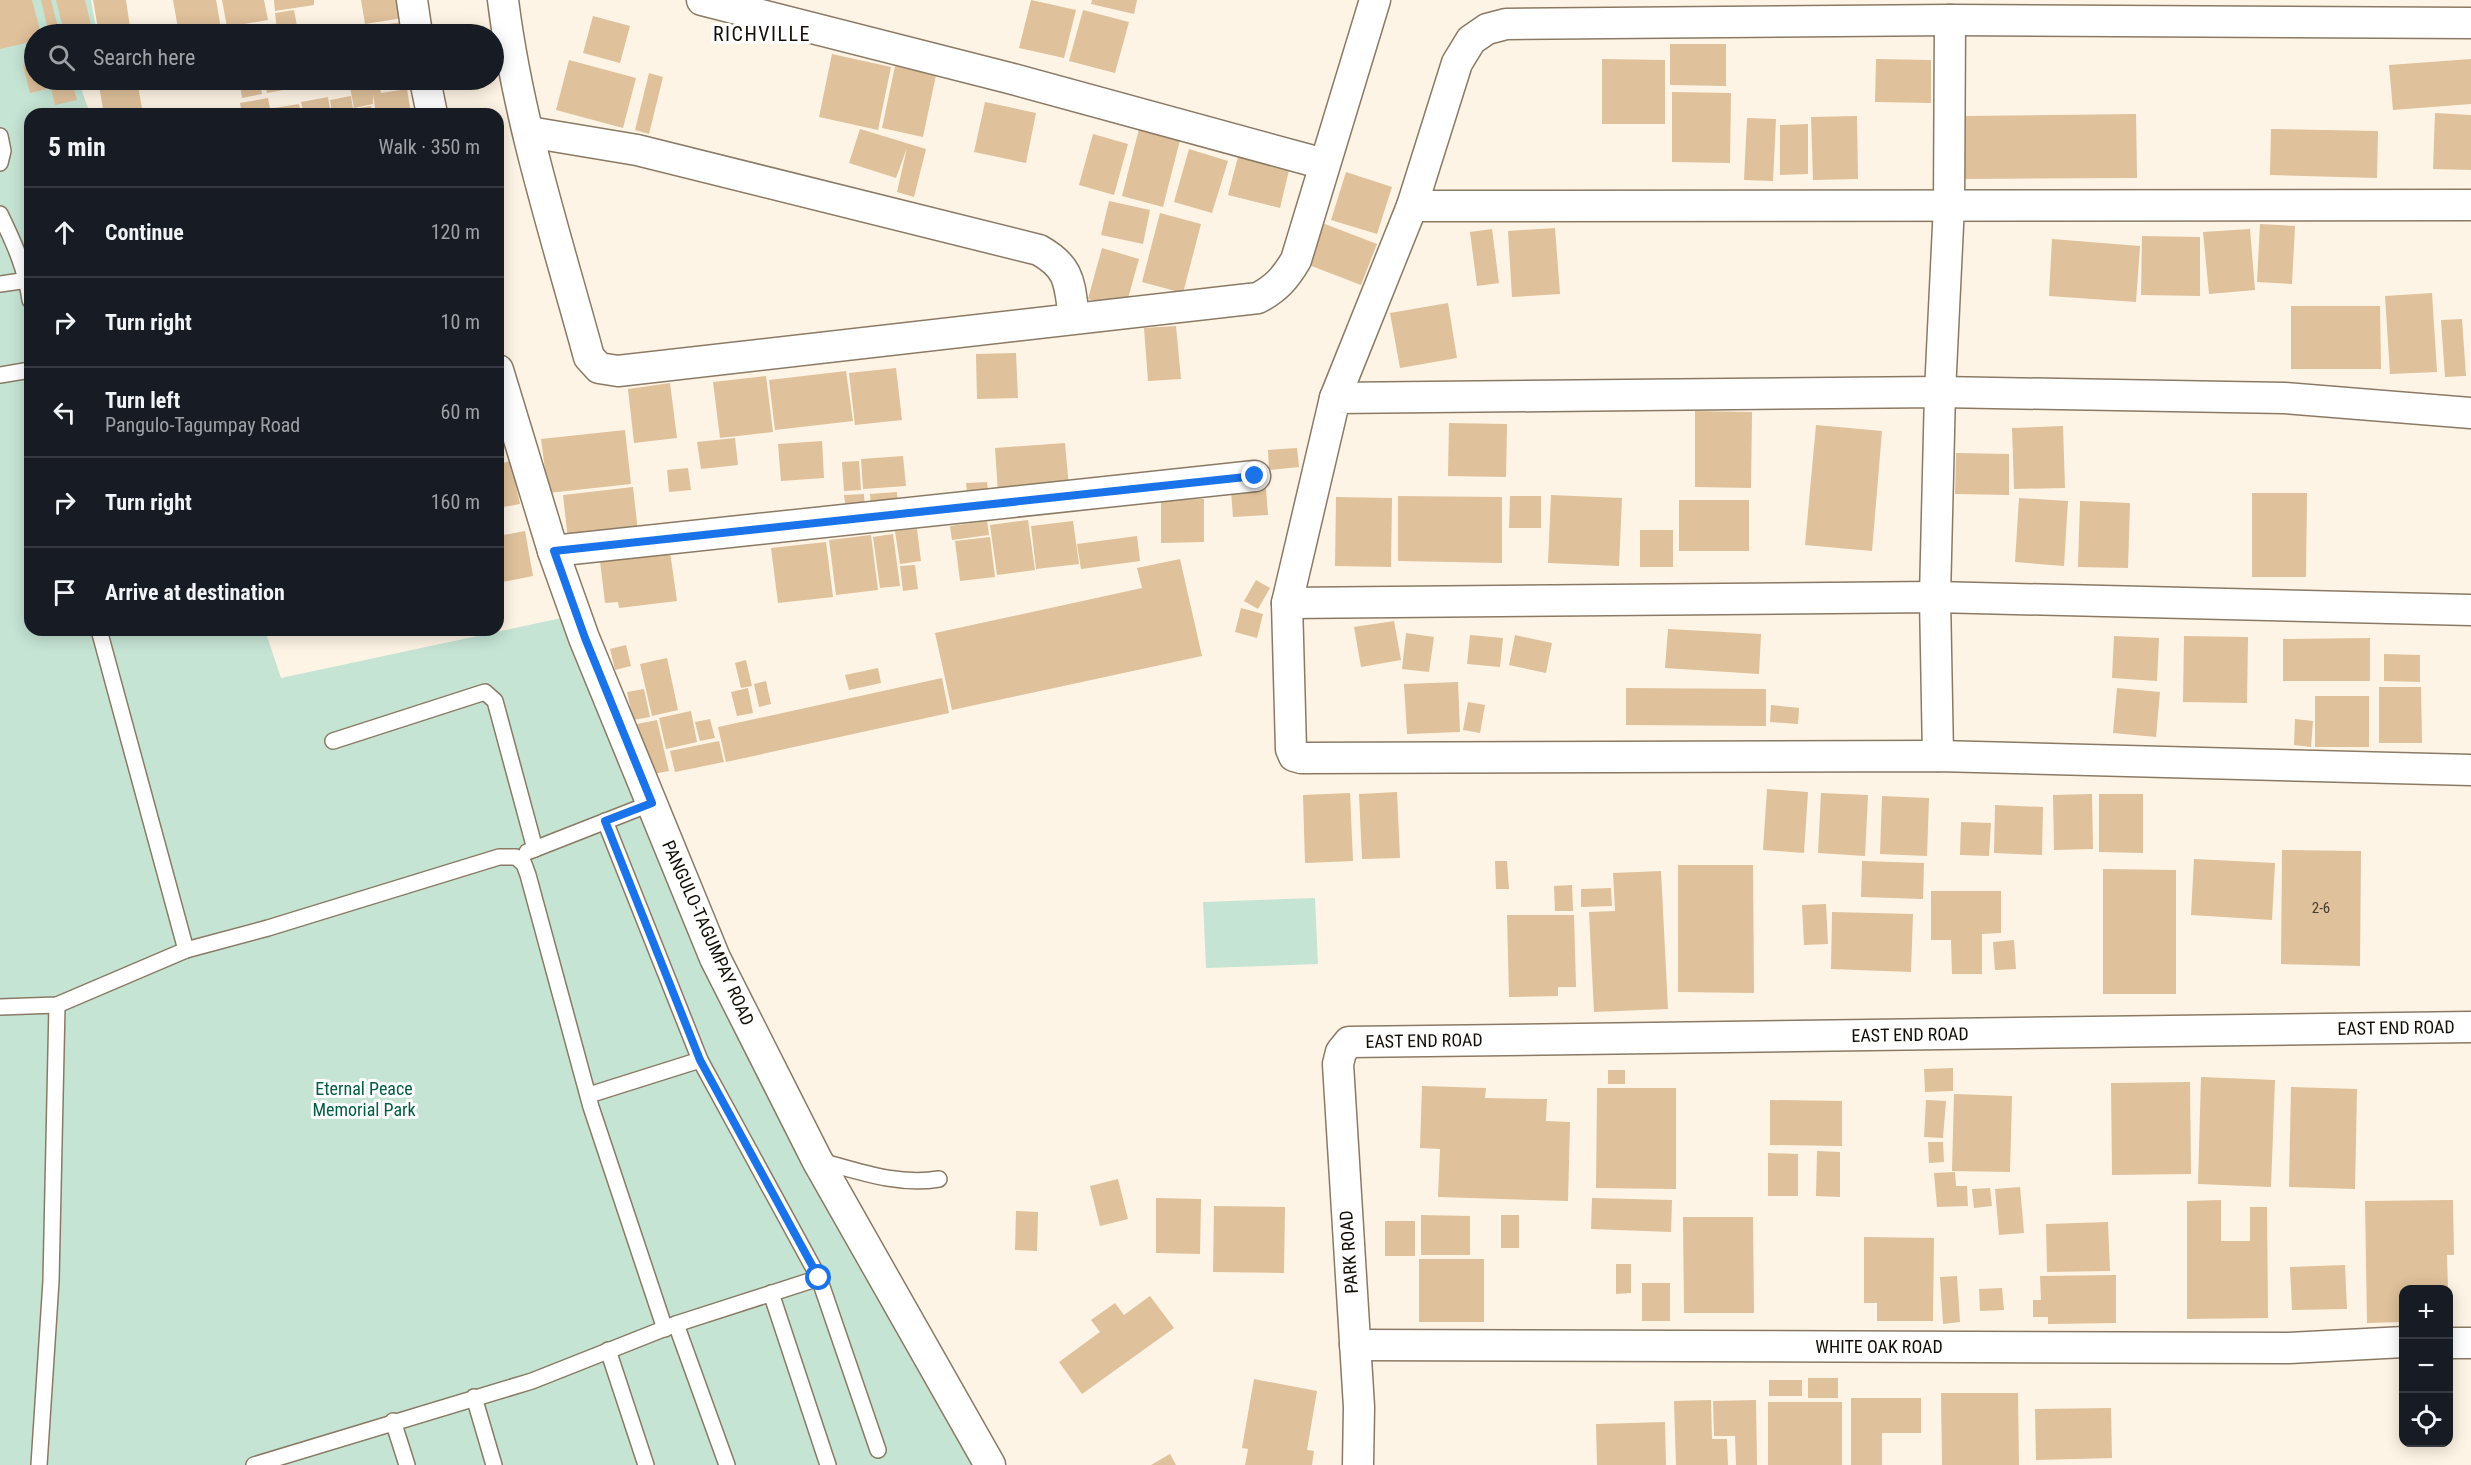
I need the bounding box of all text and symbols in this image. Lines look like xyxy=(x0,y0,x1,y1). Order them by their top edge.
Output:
district label: RICHVILLE xyxy=(713,22,811,46)
search box xyxy=(24,24,504,90)
icon: search xyxy=(45,41,78,74)
text: Search here xyxy=(93,45,195,70)
text: 5 min xyxy=(48,132,106,162)
text: Walk · 350 m xyxy=(379,135,480,159)
icon: ahead xyxy=(48,216,81,249)
text: Continue xyxy=(105,220,184,245)
text: 120 m xyxy=(431,220,480,244)
icon: right xyxy=(48,306,81,339)
text: Turn right xyxy=(105,310,192,335)
text: 10 m xyxy=(441,310,480,334)
text: Turn left xyxy=(105,388,180,413)
icon: left xyxy=(48,396,81,429)
text: 60 m xyxy=(441,400,480,424)
text: Pangulo-Tagumpay Road xyxy=(105,413,300,437)
route end xyxy=(1241,462,1267,488)
icon: right xyxy=(48,486,81,519)
text: Turn right xyxy=(105,490,192,515)
text: 160 m xyxy=(431,490,480,514)
icon: arrive xyxy=(48,576,81,609)
text: Arrive at destination xyxy=(105,580,285,605)
street label: PANGULO-TAGUMPAY ROAD xyxy=(658,837,759,1029)
house number: 2-6 xyxy=(2312,899,2330,917)
street label: EAST END ROAD xyxy=(2337,1016,2455,1039)
street label: EAST END ROAD xyxy=(1851,1023,1969,1046)
street label: EAST END ROAD xyxy=(1365,1029,1483,1052)
park label: Eternal Peace Memorial Park xyxy=(312,1078,416,1120)
street label: PARK ROAD xyxy=(1335,1210,1362,1294)
route start xyxy=(805,1264,831,1290)
map controls xyxy=(2399,1285,2453,1447)
button: + xyxy=(2399,1285,2453,1339)
street label: WHITE OAK ROAD xyxy=(1815,1336,1943,1357)
button: − xyxy=(2399,1339,2453,1393)
button: locate xyxy=(2399,1393,2453,1447)

